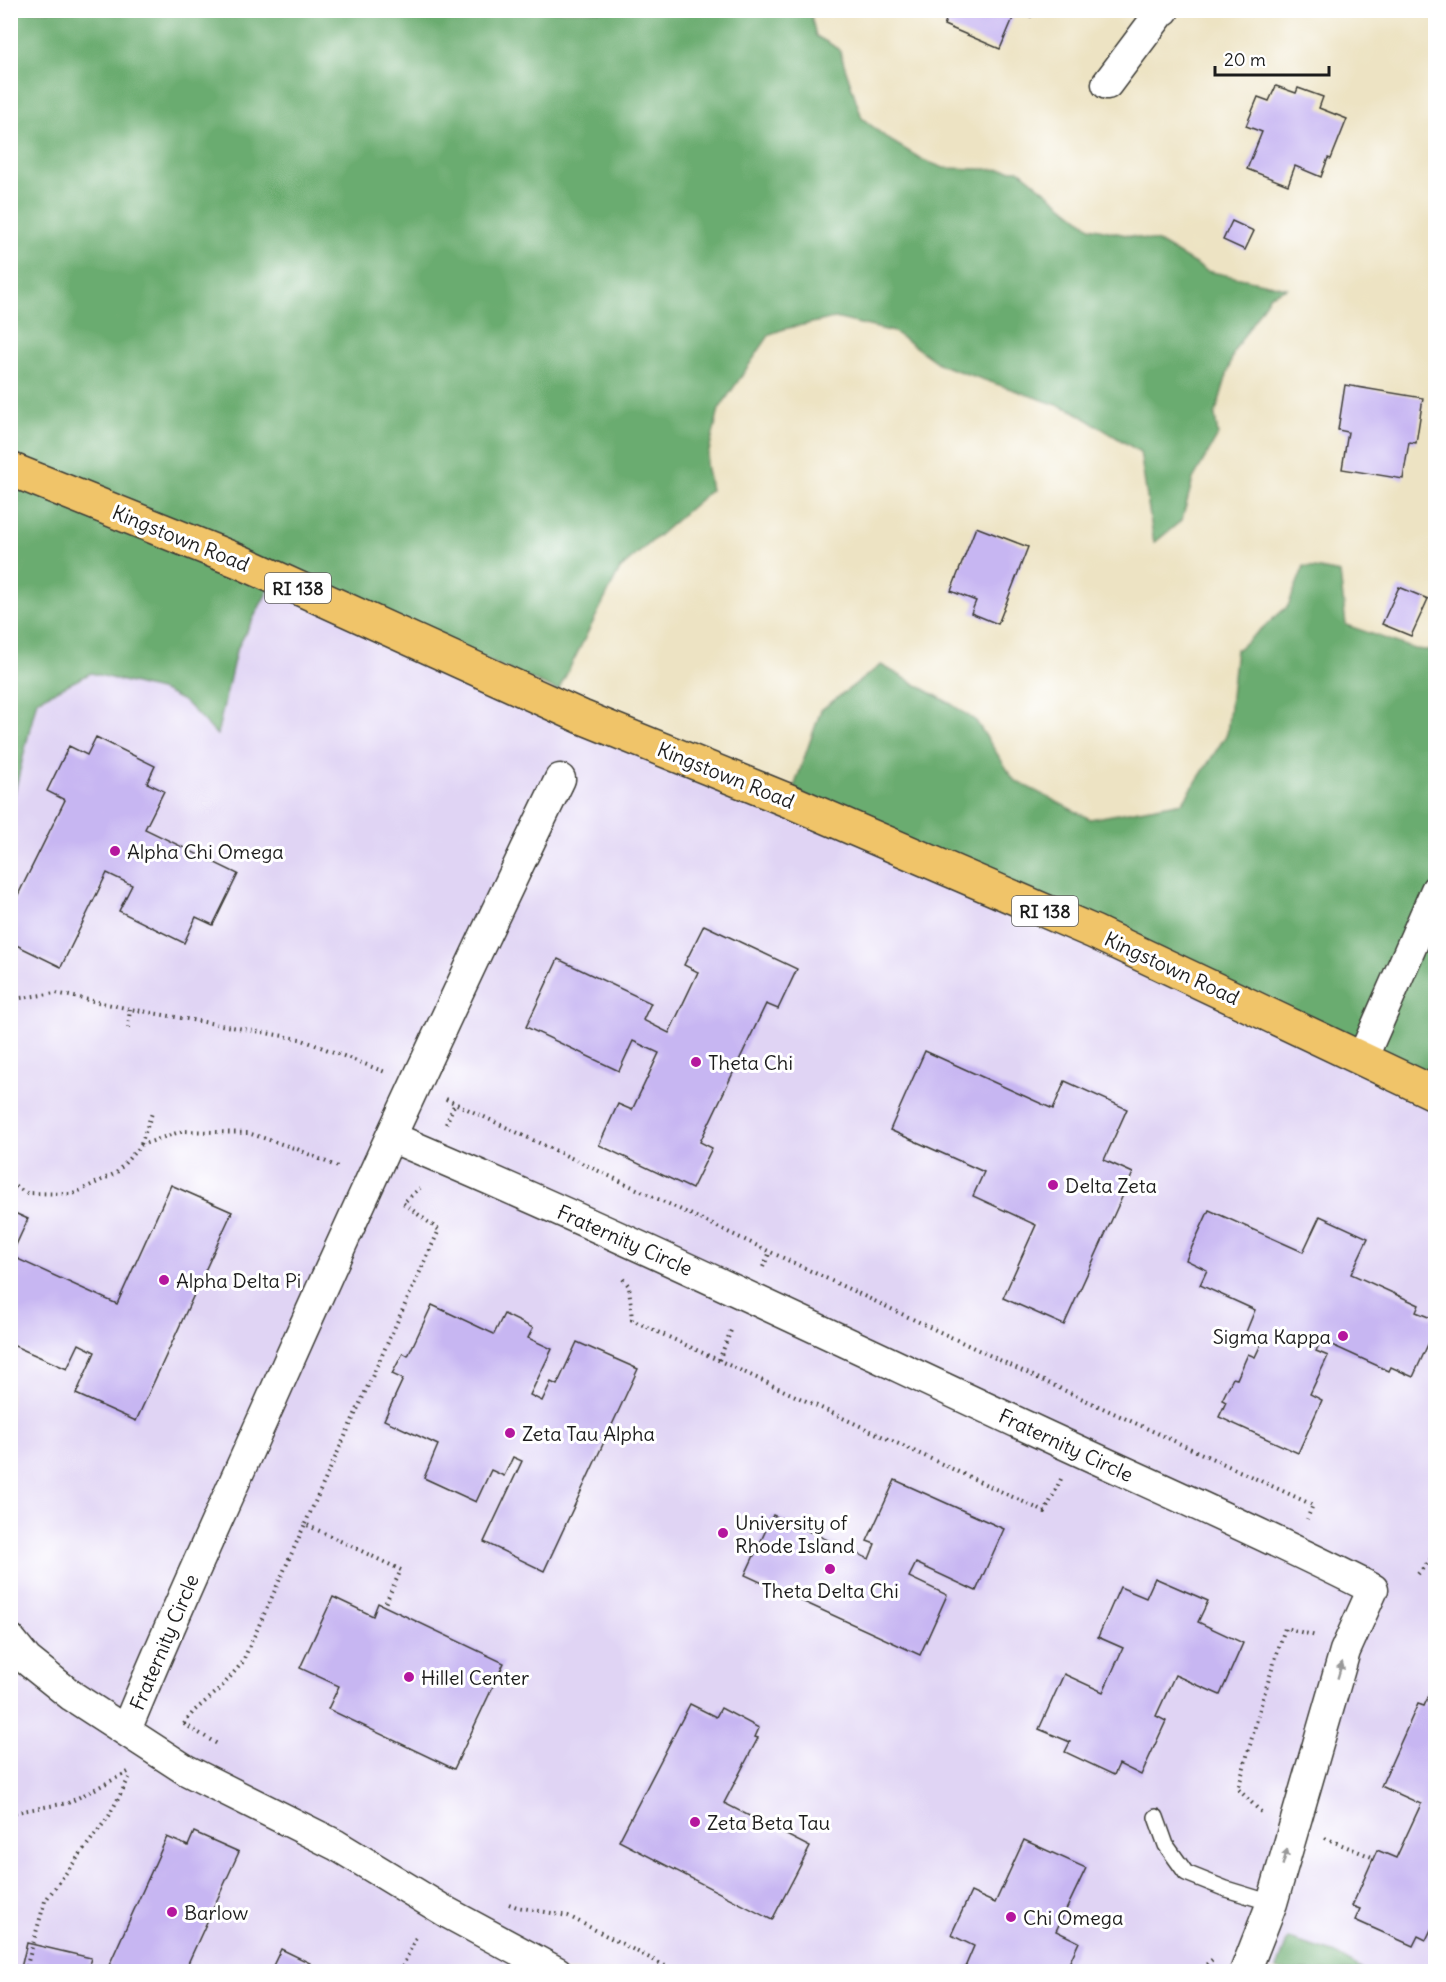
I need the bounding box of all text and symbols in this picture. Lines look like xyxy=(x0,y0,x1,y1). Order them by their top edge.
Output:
scale bar xyxy=(1215,39,1329,77)
text: 20 m xyxy=(1224,48,1266,71)
street label: Kingstown Road xyxy=(109,499,253,577)
road number: RI 138 xyxy=(265,573,331,603)
street label: Kingstown Road xyxy=(654,736,798,814)
place label: Alpha Chi Omega xyxy=(127,839,284,864)
marker: Alpha Chi Omega xyxy=(108,844,122,858)
road number: RI 138 xyxy=(1012,896,1078,926)
street label: Kingstown Road xyxy=(1101,926,1243,1010)
place label: Theta Chi xyxy=(708,1050,793,1075)
marker: Theta Chi xyxy=(689,1055,703,1069)
place label: Delta Zeta xyxy=(1065,1173,1157,1198)
marker: Delta Zeta xyxy=(1046,1178,1060,1192)
street label: Fraternity Circle xyxy=(554,1199,696,1281)
place label: Alpha Delta Pi xyxy=(176,1268,301,1293)
marker: Alpha Delta Pi xyxy=(157,1273,171,1287)
place label: Sigma Kappa xyxy=(1213,1324,1331,1349)
marker: Sigma Kappa xyxy=(1336,1329,1350,1343)
street label: Fraternity Circle xyxy=(995,1403,1137,1487)
place label: Zeta Tau Alpha xyxy=(522,1421,655,1446)
marker: Zeta Tau Alpha xyxy=(503,1426,517,1440)
place label: University of Rhode Island xyxy=(735,1510,855,1558)
marker: University of Rhode Island xyxy=(716,1526,730,1540)
marker: Theta Delta Chi xyxy=(823,1562,837,1576)
street label: Fraternity Circle xyxy=(124,1570,204,1714)
place label: Theta Delta Chi xyxy=(761,1578,899,1603)
one-way arrow xyxy=(1335,1661,1345,1679)
place label: Hillel Center xyxy=(421,1665,529,1690)
marker: Hillel Center xyxy=(402,1670,416,1684)
place label: Zeta Beta Tau xyxy=(707,1810,830,1835)
marker: Zeta Beta Tau xyxy=(688,1815,702,1829)
one-way arrow xyxy=(1281,1848,1290,1866)
place label: Barlow xyxy=(184,1900,248,1925)
marker: Barlow xyxy=(165,1905,179,1919)
place label: Chi Omega xyxy=(1023,1905,1123,1930)
marker: Chi Omega xyxy=(1004,1910,1018,1924)

